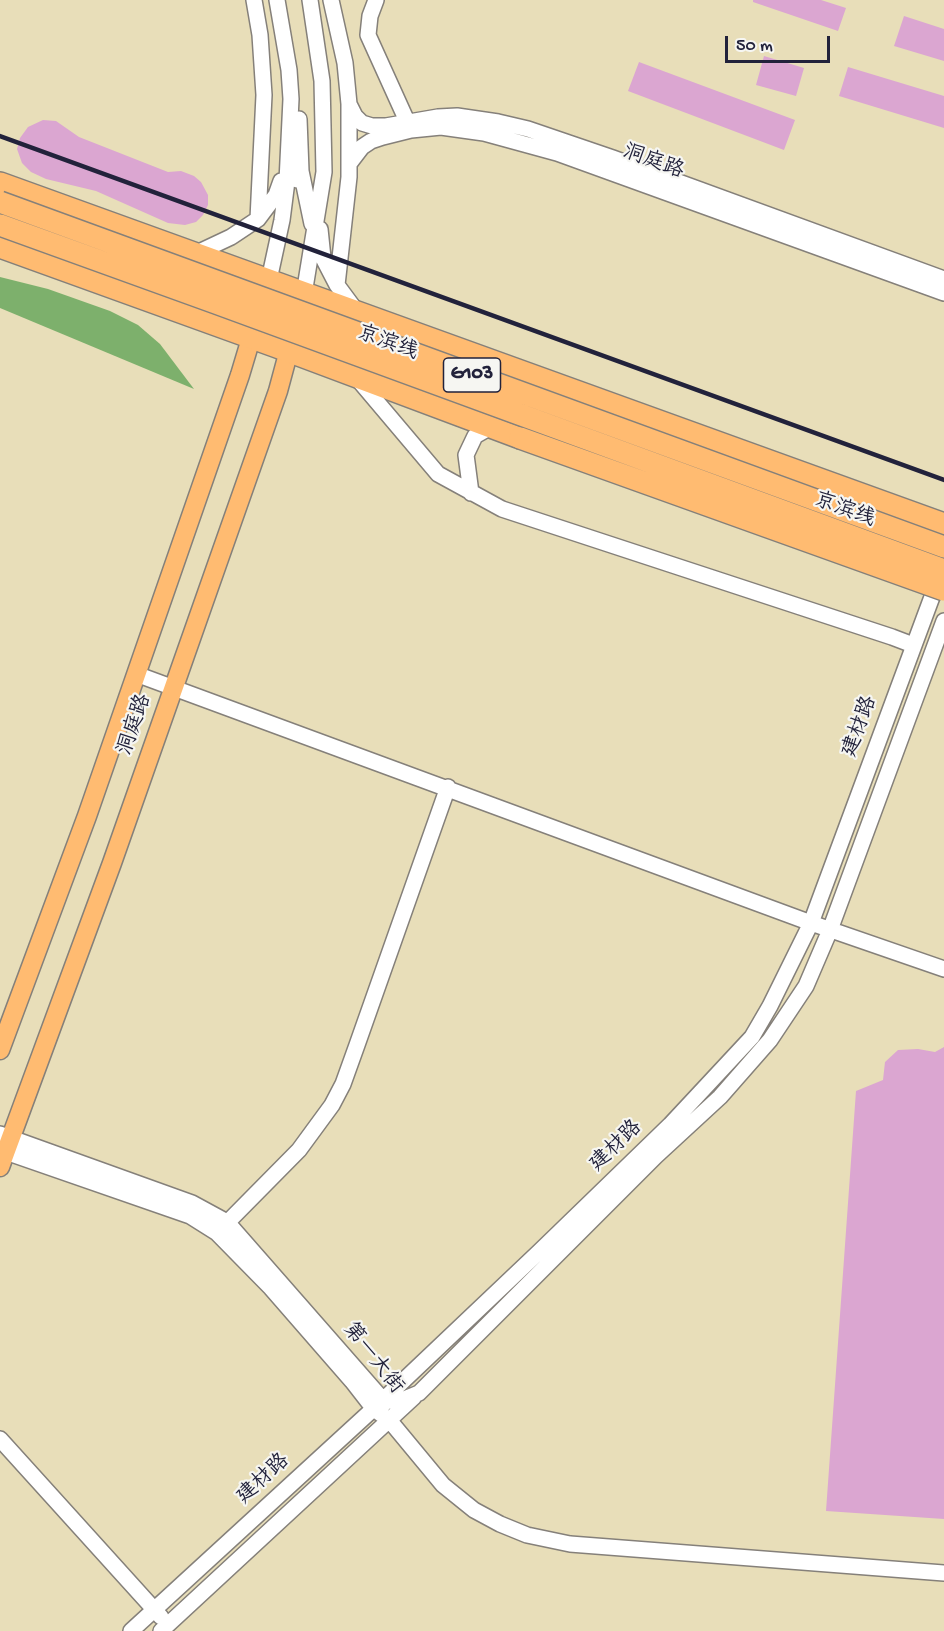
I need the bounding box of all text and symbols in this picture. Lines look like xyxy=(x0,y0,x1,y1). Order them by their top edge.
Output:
scale bar xyxy=(728,24,833,62)
text: 50 m xyxy=(736,36,773,57)
street label: 洞庭路 xyxy=(619,140,687,186)
street label: 京滨线 xyxy=(353,321,421,367)
road number: G103 xyxy=(444,358,500,392)
street label: 京滨线 xyxy=(810,488,878,534)
street label: 洞庭路 xyxy=(114,691,158,759)
street label: 建材路 xyxy=(838,693,884,761)
street label: 建材路 xyxy=(586,1116,648,1178)
street label: 第一大街 xyxy=(336,1318,408,1400)
street label: 建材路 xyxy=(232,1449,296,1511)

